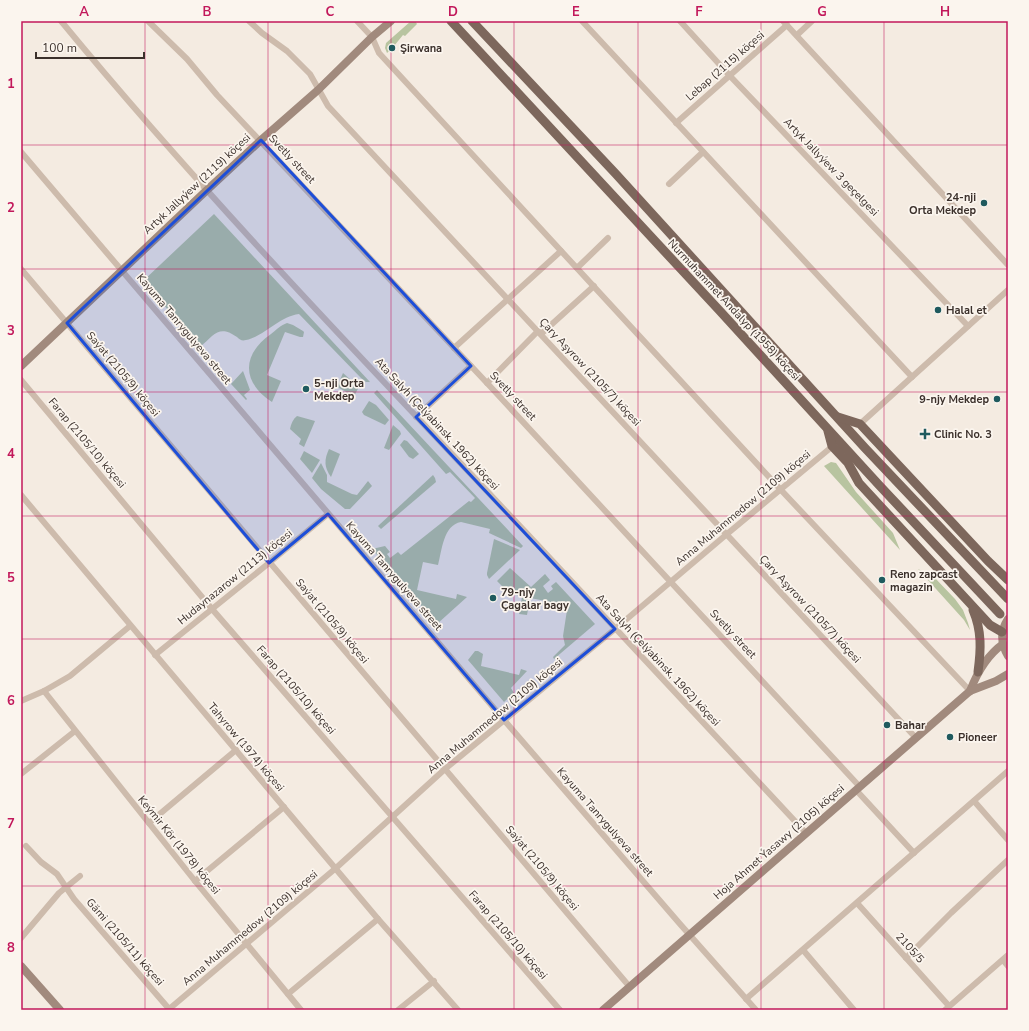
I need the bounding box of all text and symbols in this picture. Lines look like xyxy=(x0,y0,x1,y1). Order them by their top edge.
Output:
text: A xyxy=(79,3,89,21)
text: B xyxy=(203,3,212,21)
text: C xyxy=(326,3,335,21)
text: D xyxy=(448,3,458,21)
text: E xyxy=(572,3,580,21)
text: F xyxy=(695,3,703,21)
text: G xyxy=(817,3,827,21)
text: H xyxy=(940,3,950,21)
street label: Lebap (2115) köçesi xyxy=(682,28,768,104)
scale bar xyxy=(36,34,144,60)
text: 100 m xyxy=(42,40,77,56)
place label: Şirwana xyxy=(400,41,442,56)
marker: Şirwana xyxy=(387,43,397,53)
text: 1 xyxy=(7,75,15,93)
street label: Artyk Jallyýew 3 geçelgesi xyxy=(780,115,882,219)
street label: Artyk Jallyýew (2119) köçesi xyxy=(140,130,254,238)
street label: Svetly street xyxy=(265,131,319,187)
place label: 24-nji Orta Mekdep xyxy=(909,190,976,218)
marker: 24-nji Orta Mekdep xyxy=(979,198,989,208)
text: 2 xyxy=(7,199,15,217)
street label: Nurmuhammet Andalyp (1958) köçesi xyxy=(664,236,804,384)
street label: Kayuma Tanrygulyeva street xyxy=(133,271,235,388)
place label: Halal et xyxy=(946,303,987,318)
marker: Halal et xyxy=(933,305,943,315)
street label: Çary Aşyrow (2105/7) köçesi xyxy=(536,315,644,429)
text: 3 xyxy=(7,322,15,340)
street label: Saýat (2105/9) köçesi xyxy=(83,328,163,420)
street label: Ata Salyh (Çelýabinsk, 1962) köçesi xyxy=(372,355,502,493)
street label: Svetly street xyxy=(486,368,540,424)
place label: 5-nji Orta Mekdep xyxy=(314,376,364,404)
marker: 5-nji Orta Mekdep xyxy=(301,384,311,394)
place label: 9-njy Mekdep xyxy=(919,392,989,407)
marker: 9-njy Mekdep xyxy=(992,394,1002,404)
street label: Farap (2105/10) köçesi xyxy=(45,395,129,491)
place label: Clinic No. 3 xyxy=(934,427,992,442)
marker: Clinic No. 3 xyxy=(919,428,931,440)
text: 4 xyxy=(7,445,15,463)
street label: Anna Muhammedow (2109) köçesi xyxy=(672,447,814,569)
street label: Kayuma Tanrygulyeva street xyxy=(342,518,446,634)
street label: Hudaynazarow (2113) köçesi xyxy=(174,526,296,628)
street label: Çary Aşyrow (2105/7) köçesi xyxy=(756,552,864,666)
place label: Reno zapcast magazin xyxy=(890,567,958,595)
text: 5 xyxy=(7,569,15,587)
street label: Saýat (2105/9) köçesi xyxy=(292,575,372,667)
marker: Reno zapcast magazin xyxy=(877,575,887,585)
place label: 79-njy Çagalar bagy xyxy=(501,585,569,613)
street label: Ata Salyh (Çelýabinsk, 1962) köçesi xyxy=(593,591,723,729)
marker: 79-njy Çagalar bagy xyxy=(488,593,498,603)
street label: Svetly street xyxy=(706,606,760,662)
street label: Farap (2105/10) köçesi xyxy=(253,642,339,738)
street label: Anna Muhammedow (2109) köçesi xyxy=(424,655,566,777)
text: 6 xyxy=(7,692,15,710)
street label: Tahyrow (1974) köçesi xyxy=(204,699,288,795)
place label: Bahar xyxy=(895,718,926,733)
marker: Bahar xyxy=(882,720,892,730)
place label: Pioneer xyxy=(958,730,998,745)
marker: Pioneer xyxy=(945,732,955,742)
street label: Kayuma Tanrygulyeva street xyxy=(553,764,657,880)
street label: Hoja Ahmet Ýasawy (2105) köçesi xyxy=(710,780,848,903)
street label: Keýmir Kör (1978) köçesi xyxy=(134,793,224,897)
text: 7 xyxy=(7,815,15,833)
street label: Saýat (2105/9) köçesi xyxy=(502,822,582,914)
street label: Anna Muhammedow (2109) köçesi xyxy=(179,867,321,989)
street label: Farap (2105/10) köçesi xyxy=(465,887,551,983)
street label: Gämi (2105/11) köçesi xyxy=(83,895,167,989)
street label: 2105/5 xyxy=(892,930,928,967)
text: 8 xyxy=(7,939,15,957)

